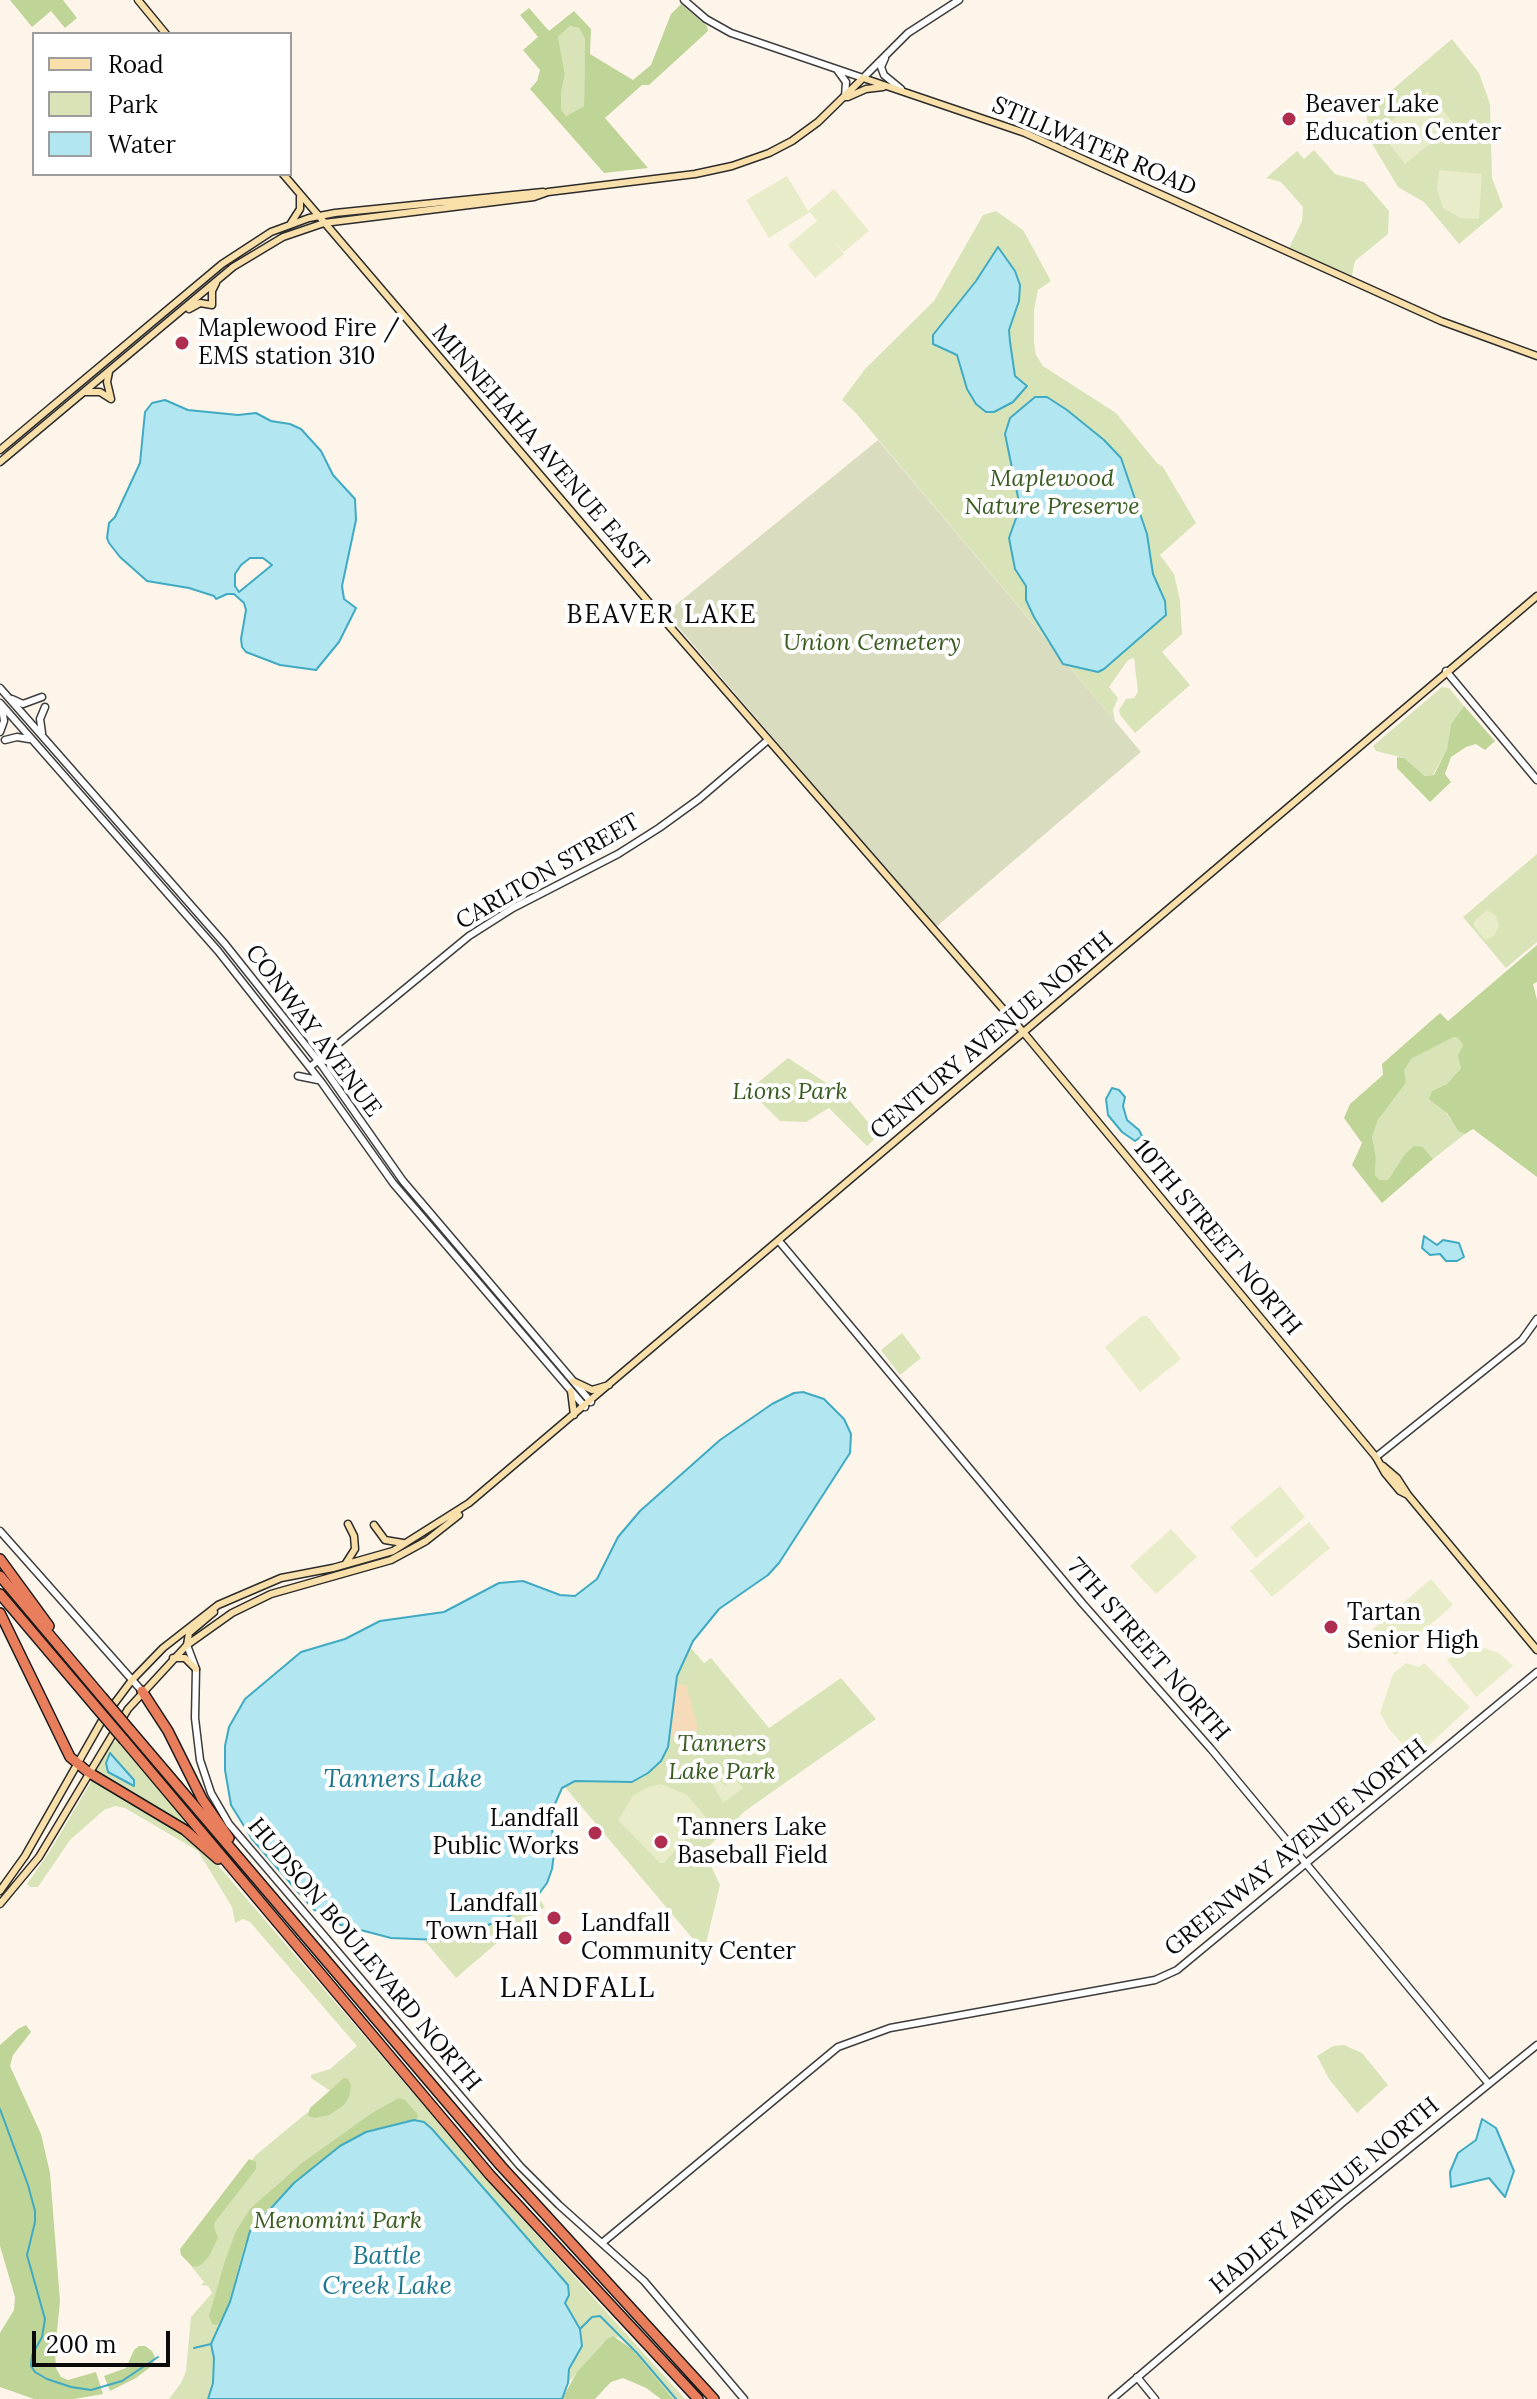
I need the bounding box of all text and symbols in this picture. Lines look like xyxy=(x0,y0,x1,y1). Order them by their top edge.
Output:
legend xyxy=(32,32,292,176)
text: Road xyxy=(108,49,164,80)
text: Park xyxy=(108,89,158,120)
street label: STILLWATER ROAD xyxy=(988,91,1200,203)
place label: Beaver Lake Education Center xyxy=(1305,91,1501,147)
marker: Beaver Lake Education Center xyxy=(1280,110,1298,128)
text: Water xyxy=(108,129,176,160)
place label: Maplewood Fire / EMS station 310 xyxy=(198,315,400,371)
street label: MINNEHAHA AVENUE EAST xyxy=(425,319,655,577)
marker: Maplewood Fire / EMS station 310 xyxy=(173,334,191,352)
park label: Maplewood Nature Preserve xyxy=(964,465,1140,521)
district label: BEAVER LAKE xyxy=(566,600,758,632)
park label: Union Cemetery xyxy=(783,629,961,657)
street label: CARLTON STREET xyxy=(451,808,645,936)
street label: CENTURY AVENUE NORTH xyxy=(865,926,1119,1146)
street label: CONWAY AVENUE xyxy=(239,939,387,1123)
park label: Lions Park xyxy=(732,1078,848,1106)
street label: 10TH STREET NORTH xyxy=(1127,1135,1307,1341)
street label: 7TH STREET NORTH xyxy=(1061,1553,1235,1747)
place label: Tartan Senior High xyxy=(1347,1599,1479,1655)
marker: Tartan Senior High xyxy=(1322,1618,1340,1636)
park label: Tanners Lake Park xyxy=(668,1730,776,1786)
street label: GREENWAY AVENUE NORTH xyxy=(1159,1733,1433,1963)
water label: Tanners Lake xyxy=(324,1764,482,1796)
place label: Landfall Public Works xyxy=(433,1805,579,1861)
street label: HUDSON BOULEVARD NORTH xyxy=(241,1813,487,2097)
place label: Tanners Lake Baseball Field xyxy=(677,1814,828,1870)
marker: Landfall Public Works xyxy=(586,1824,604,1842)
marker: Tanners Lake Baseball Field xyxy=(652,1833,670,1851)
place label: Landfall Town Hall xyxy=(426,1890,538,1946)
marker: Landfall Town Hall xyxy=(545,1909,563,1927)
place label: Landfall Community Center xyxy=(581,1910,796,1966)
marker: Landfall Community Center xyxy=(556,1929,574,1947)
district label: LANDFALL xyxy=(500,1972,656,2006)
street label: HADLEY AVENUE NORTH xyxy=(1205,2092,1445,2300)
park label: Menomini Park xyxy=(254,2207,422,2235)
water label: Battle Creek Lake xyxy=(322,2241,452,2302)
scale bar xyxy=(36,2315,174,2365)
text: 200 m xyxy=(46,2329,116,2360)

